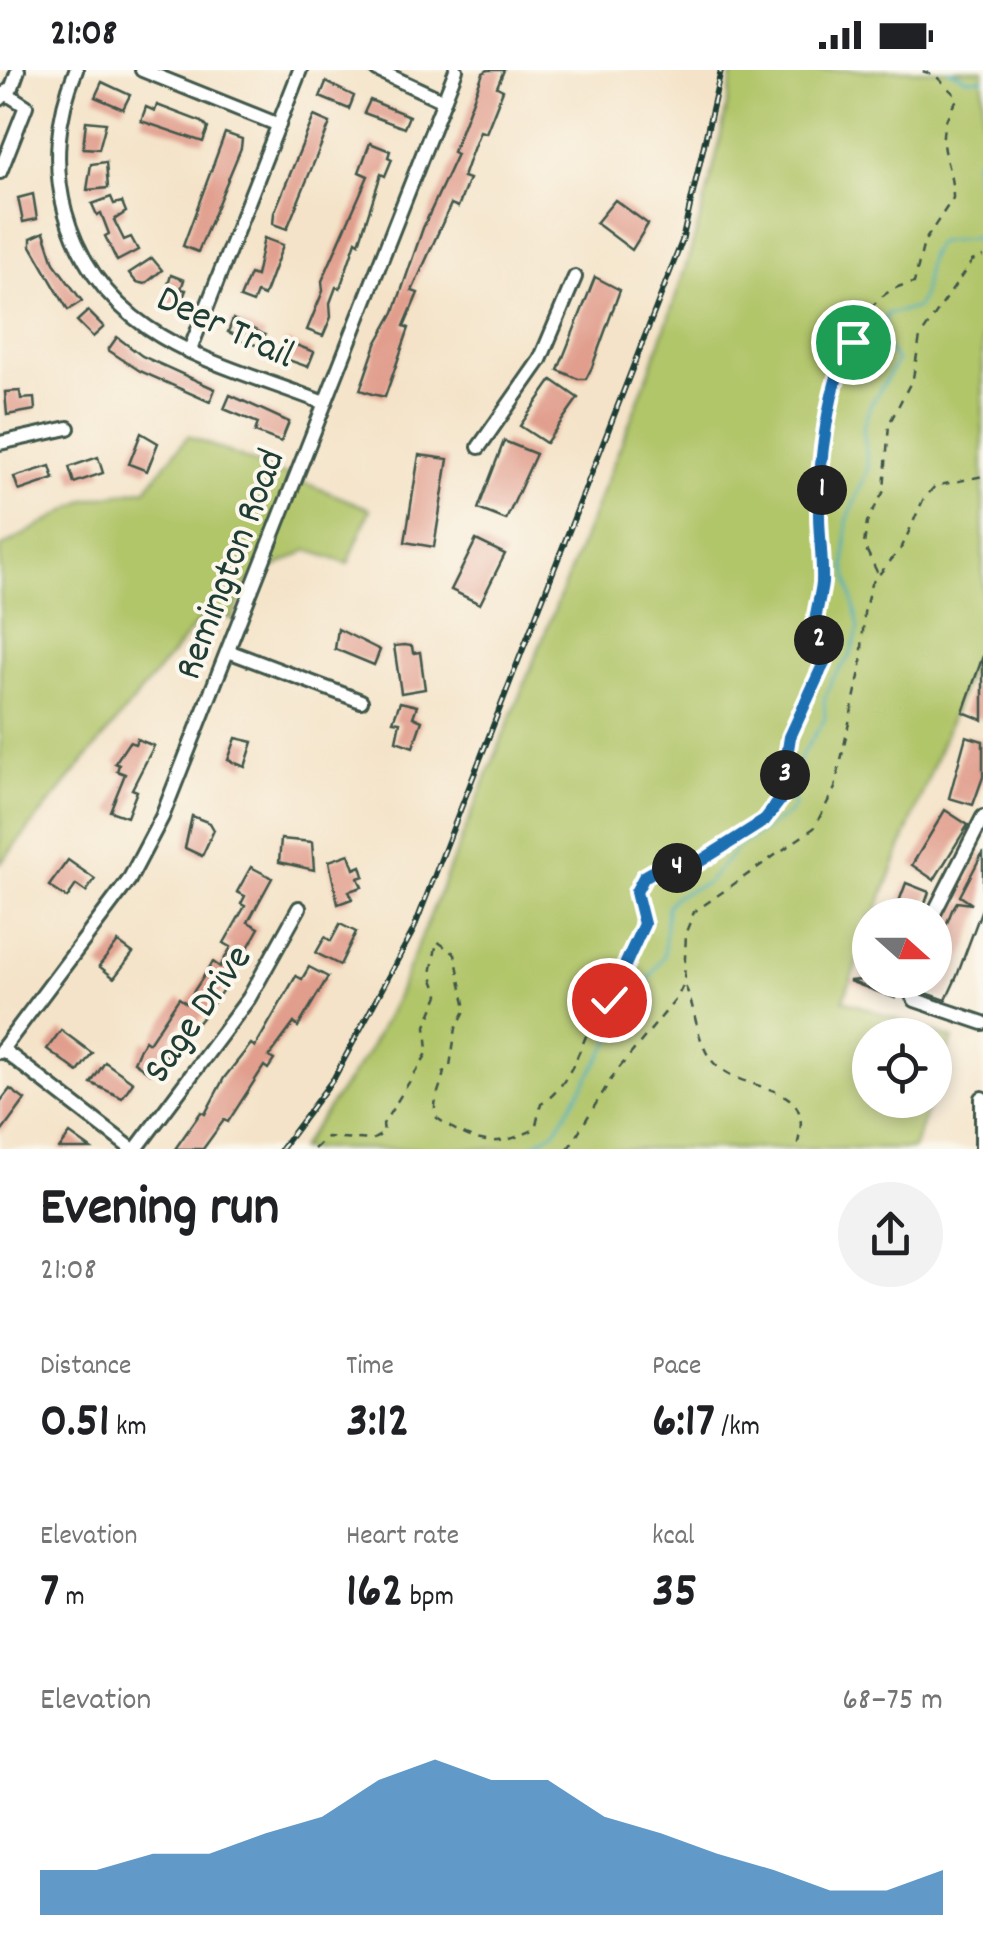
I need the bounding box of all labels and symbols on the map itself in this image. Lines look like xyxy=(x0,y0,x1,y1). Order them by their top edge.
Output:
street label: Deer Trail xyxy=(146,273,303,387)
pin xyxy=(811,300,896,385)
street label: Remington Road xyxy=(163,442,303,689)
pin: 1 xyxy=(797,465,847,515)
pin: 2 xyxy=(794,615,844,665)
pin: 3 xyxy=(760,750,810,800)
pin: 4 xyxy=(652,843,702,893)
north arrow xyxy=(852,898,952,998)
street label: Sage Drive xyxy=(132,935,269,1097)
pin xyxy=(567,958,652,1043)

